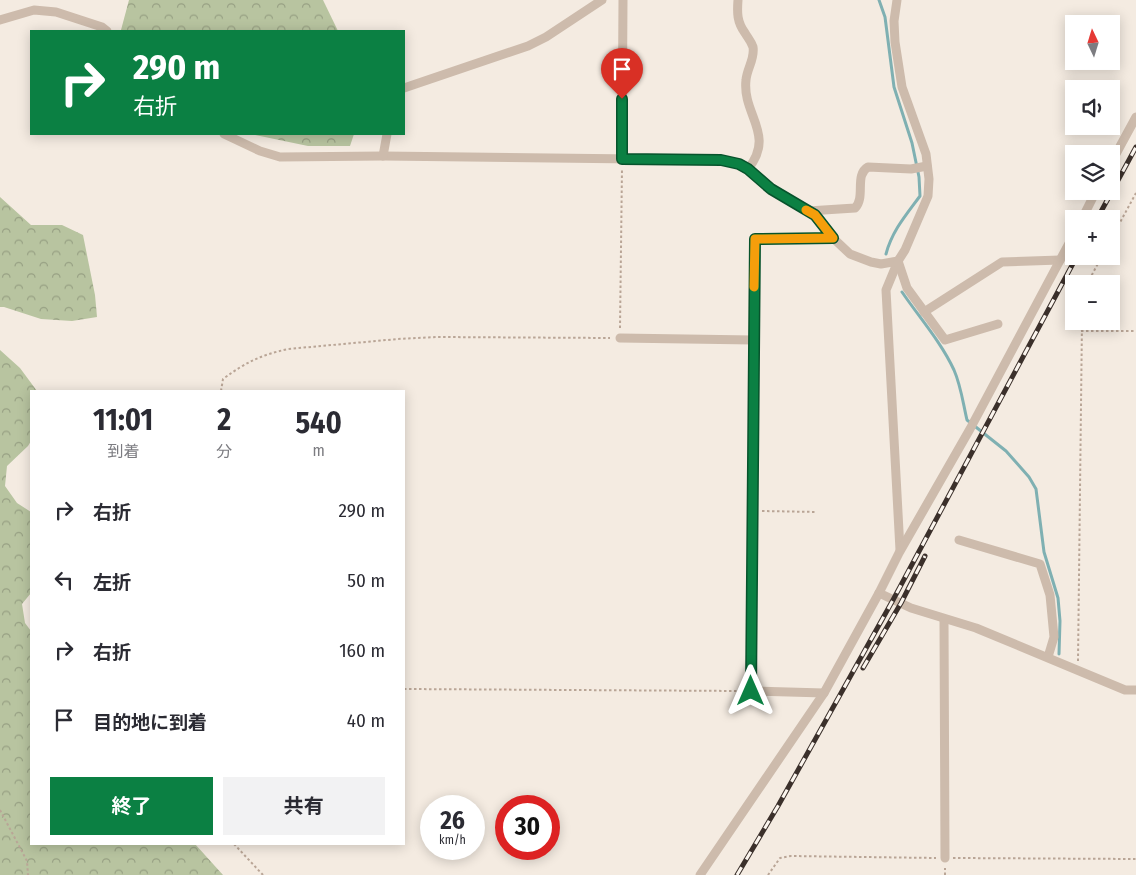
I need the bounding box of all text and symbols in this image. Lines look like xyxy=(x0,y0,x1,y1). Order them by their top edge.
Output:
north arrow xyxy=(1065,15,1120,70)
map controls xyxy=(1065,15,1120,330)
text: 290 m xyxy=(133,46,220,88)
pin xyxy=(601,48,643,99)
icon: right xyxy=(50,50,115,115)
icon: arrive xyxy=(608,55,636,83)
button: sound xyxy=(1065,80,1120,135)
text: 右折 xyxy=(133,93,177,120)
button: layers xyxy=(1065,145,1120,200)
button: + xyxy=(1065,210,1120,265)
button: − xyxy=(1065,275,1120,330)
text: 11:01 xyxy=(93,402,153,438)
text: 2 xyxy=(217,402,231,438)
text: 540 xyxy=(295,405,342,441)
text: m xyxy=(312,441,325,460)
text: 到着 xyxy=(107,442,139,461)
text: 分 xyxy=(216,442,232,461)
icon: right xyxy=(50,496,78,524)
text: 290 m xyxy=(339,499,385,522)
text: 右折 xyxy=(93,501,131,524)
icon: left xyxy=(50,566,78,594)
text: 50 m xyxy=(347,569,385,592)
text: 左折 xyxy=(93,571,131,594)
icon: right xyxy=(50,636,78,664)
text: 160 m xyxy=(339,639,385,662)
text: 右折 xyxy=(93,641,131,664)
position arrow xyxy=(724,664,776,716)
icon: arrive xyxy=(50,706,78,734)
text: 40 m xyxy=(347,709,385,732)
text: 目的地に到着 xyxy=(93,711,207,734)
button: 終了 xyxy=(50,777,213,835)
button: 共有 xyxy=(223,777,385,835)
speed limit sign: 30 xyxy=(495,795,560,860)
text: 26 xyxy=(440,806,465,836)
text: km/h xyxy=(439,833,466,847)

